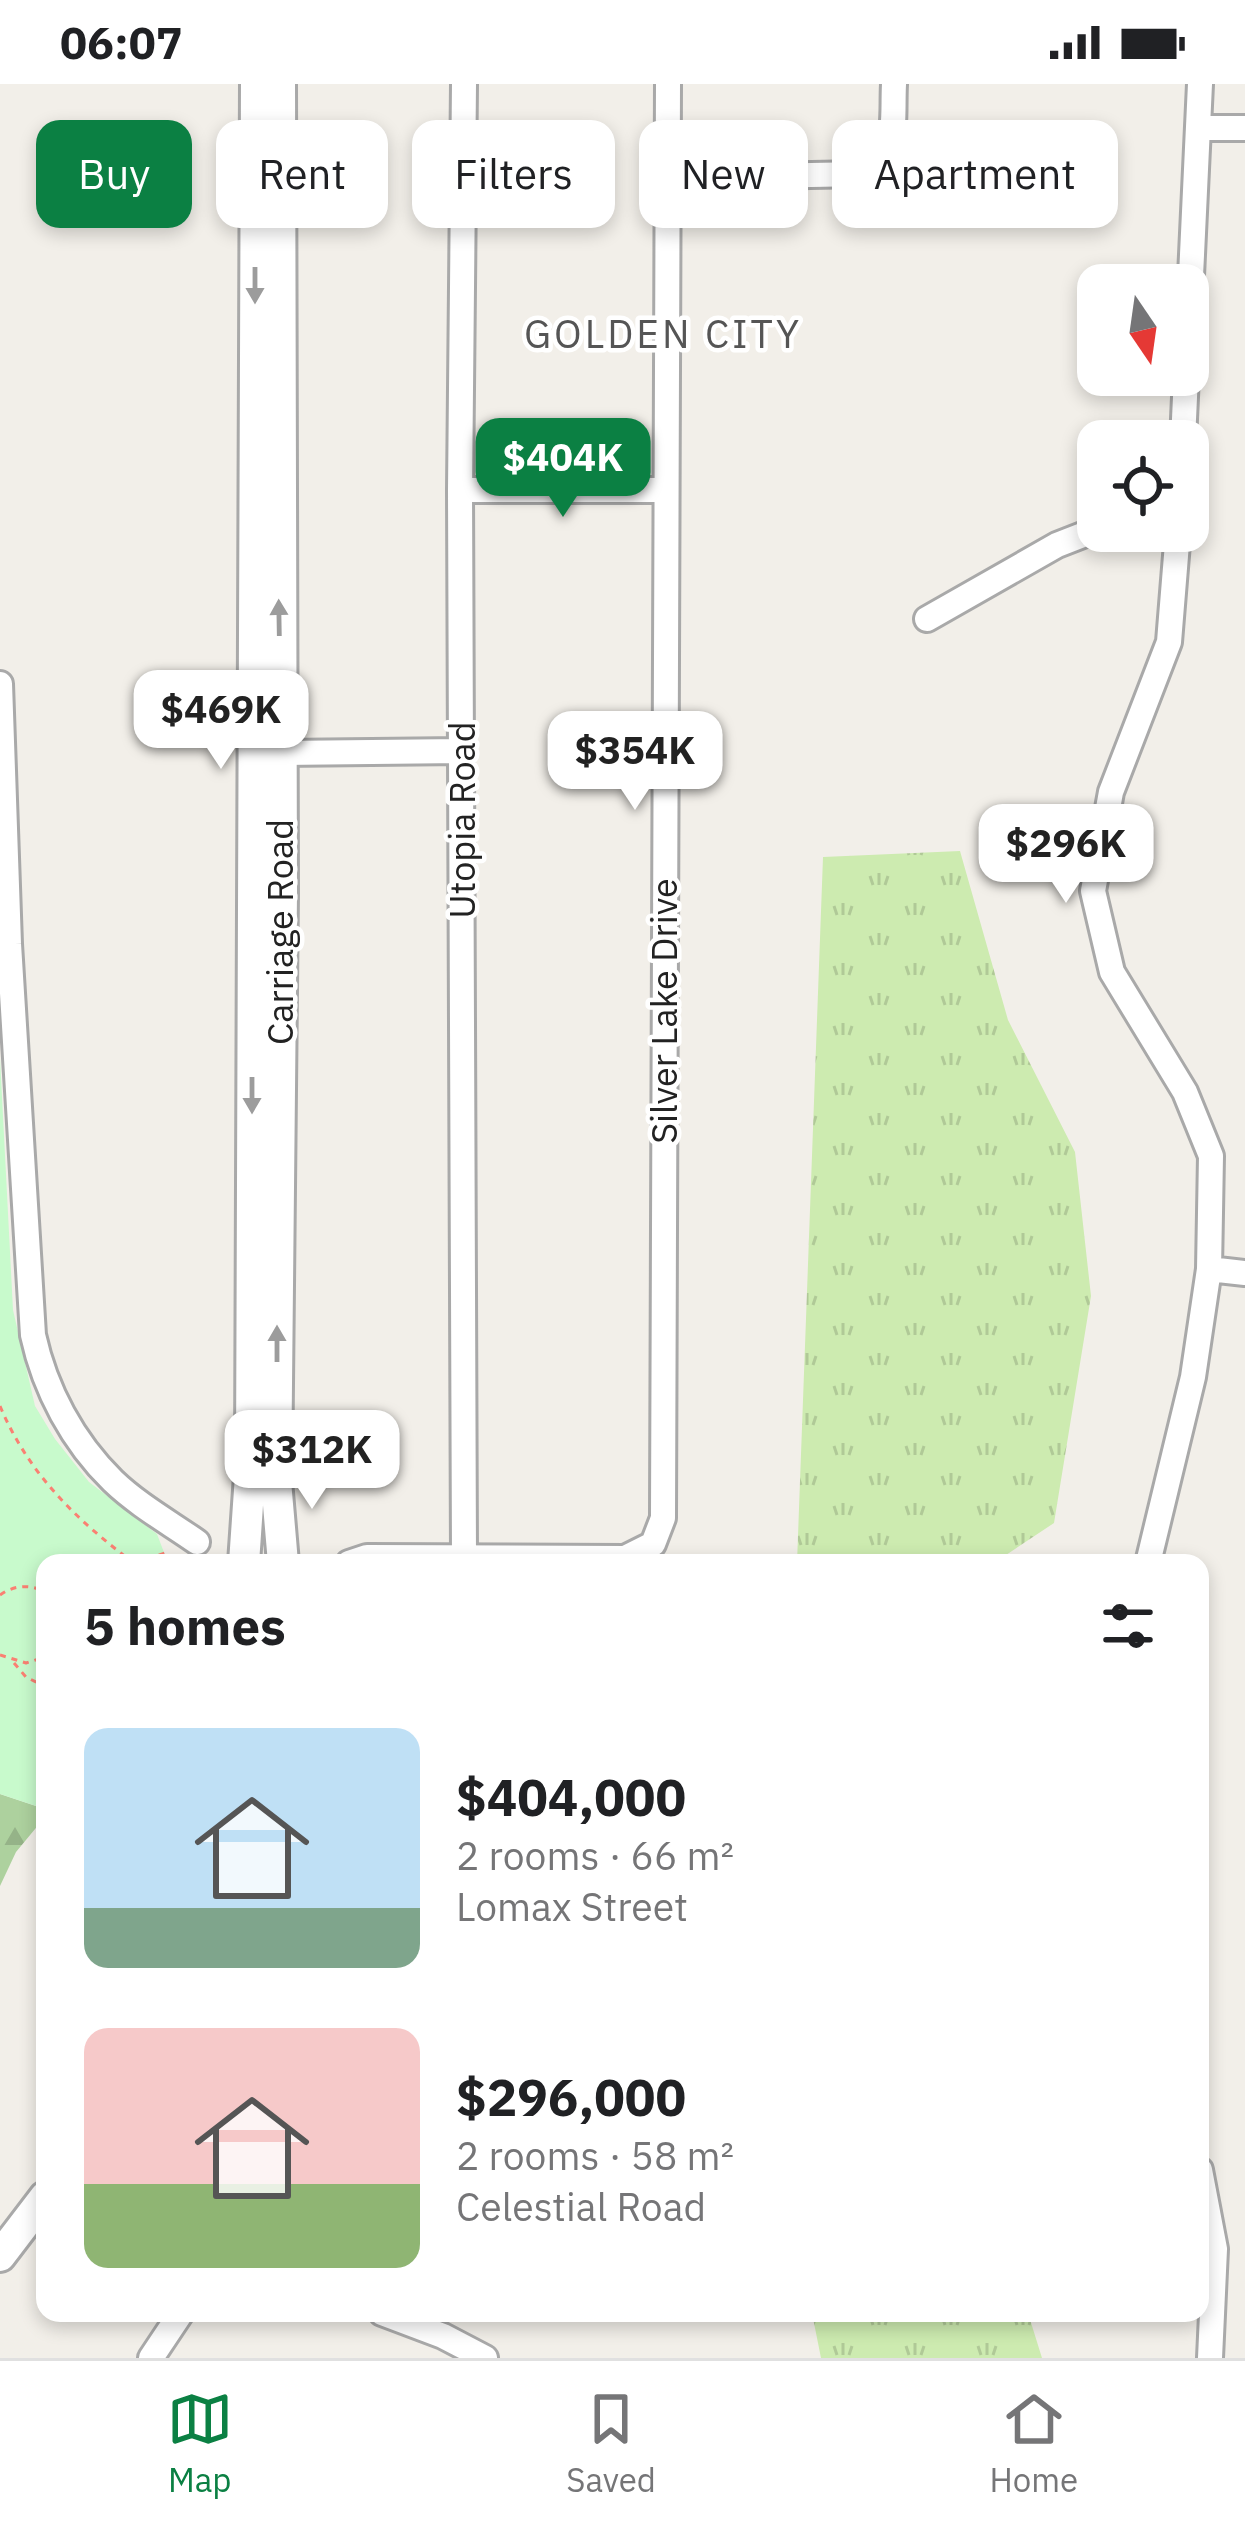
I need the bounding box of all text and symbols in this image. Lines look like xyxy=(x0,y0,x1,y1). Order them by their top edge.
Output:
text: 06:07 xyxy=(60,13,183,71)
chip: Buy xyxy=(36,120,192,228)
chip: Rent xyxy=(216,120,388,228)
chip: Filters xyxy=(412,120,615,228)
chip: New xyxy=(639,120,808,228)
chip: Apartment xyxy=(832,120,1118,228)
north arrow xyxy=(1077,264,1209,396)
map controls xyxy=(1077,264,1209,552)
one-way arrow xyxy=(245,267,265,305)
district label: GOLDEN CITY xyxy=(524,308,802,359)
pin: $404K xyxy=(479,418,647,520)
button: locate xyxy=(1077,420,1209,552)
text: $404K xyxy=(503,431,623,482)
one-way arrow xyxy=(270,598,289,636)
pin: $469K xyxy=(137,670,305,772)
text: $469K xyxy=(161,683,281,734)
pin: $354K xyxy=(551,711,719,813)
street label: Utopia Road xyxy=(438,721,485,919)
text: $354K xyxy=(575,724,695,775)
pin: $296K xyxy=(982,804,1150,906)
text: $296K xyxy=(1006,817,1126,868)
street label: Carriage Road xyxy=(256,819,303,1045)
street label: Silver Lake Drive xyxy=(640,878,687,1144)
one-way arrow xyxy=(242,1077,262,1115)
one-way arrow xyxy=(267,1324,287,1362)
pin: $312K xyxy=(228,1410,396,1512)
text: $312K xyxy=(252,1423,372,1474)
text: 5 homes xyxy=(84,1593,286,1659)
icon: filters xyxy=(1095,1593,1161,1659)
text: $404,000 xyxy=(456,1764,686,1830)
icon: home xyxy=(180,1776,324,1920)
text: 2 rooms · 66 m² xyxy=(456,1830,734,1881)
text: Lomax Street xyxy=(456,1881,688,1932)
text: $296,000 xyxy=(456,2064,686,2130)
icon: home xyxy=(180,2076,324,2220)
text: 2 rooms · 58 m² xyxy=(456,2130,734,2181)
text: Celestial Road xyxy=(456,2181,706,2232)
tab: Map xyxy=(167,2386,233,2501)
tab: Saved xyxy=(566,2386,656,2501)
tab: Home xyxy=(989,2386,1078,2501)

